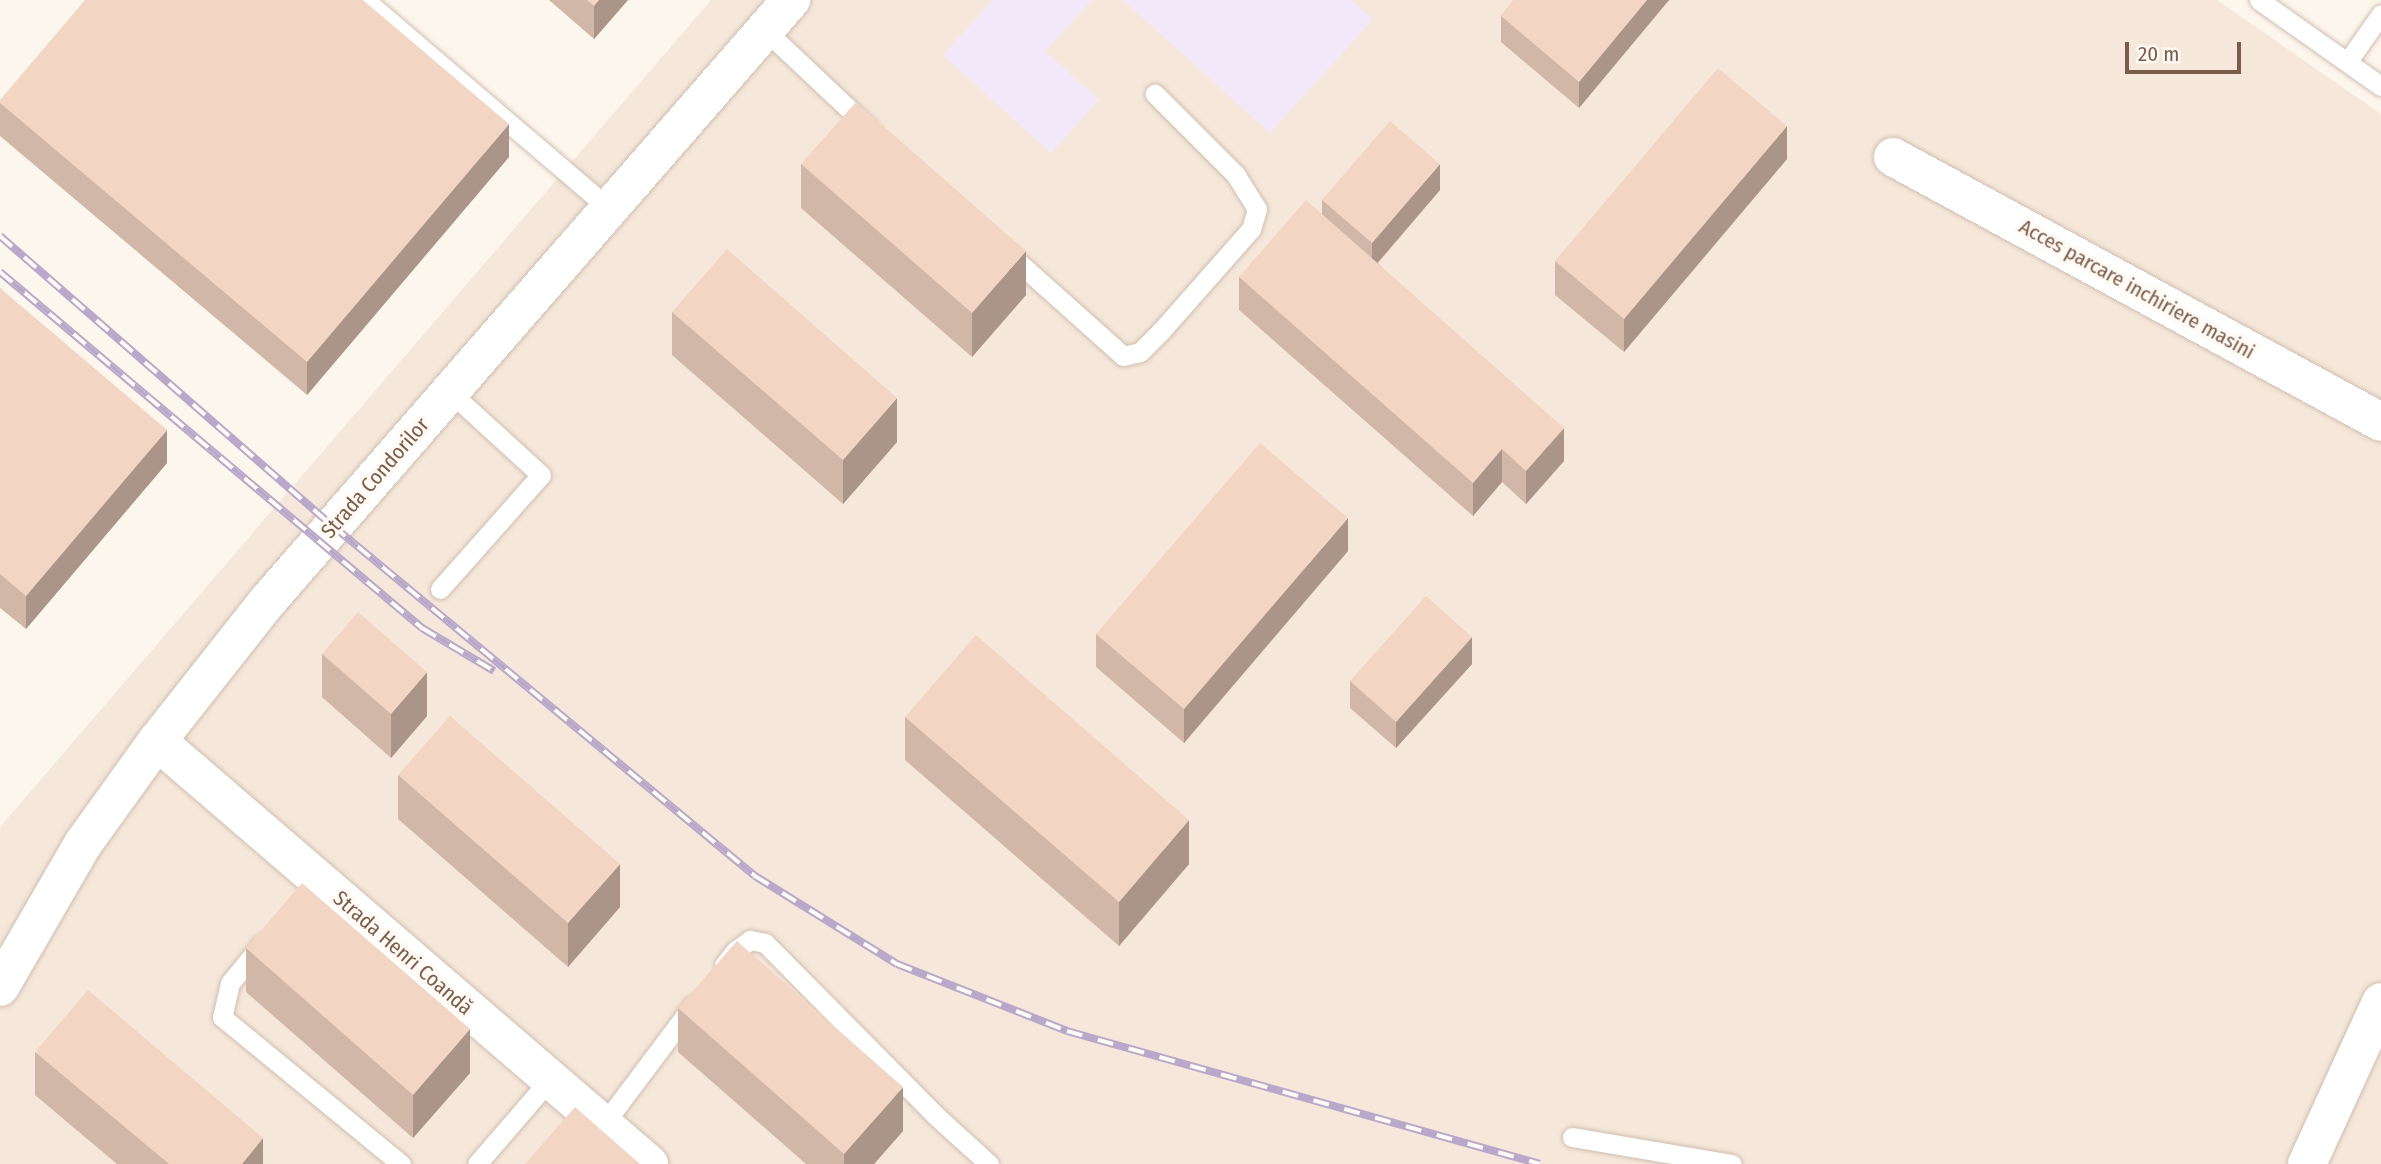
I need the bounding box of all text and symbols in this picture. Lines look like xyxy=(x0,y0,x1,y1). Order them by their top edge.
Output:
scale bar xyxy=(2129,28,2244,72)
text: 20 m xyxy=(2138,41,2179,67)
street label: Acces parcare inchiriere masini xyxy=(2015,214,2259,364)
street label: Strada Condorilor xyxy=(316,412,434,544)
street label: Strada Henri Coandă xyxy=(328,886,478,1020)

